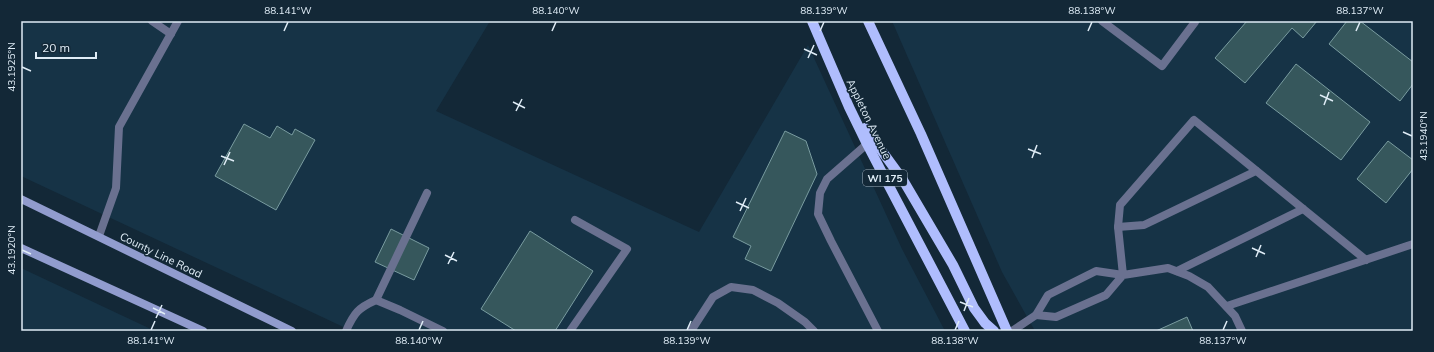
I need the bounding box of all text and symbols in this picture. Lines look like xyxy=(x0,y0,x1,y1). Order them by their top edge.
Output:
text: 88.141°W xyxy=(264,4,312,17)
text: 88.140°W xyxy=(532,4,580,17)
text: 88.139°W xyxy=(800,4,848,17)
text: 88.138°W xyxy=(1068,4,1116,17)
text: 88.137°W xyxy=(1336,4,1384,17)
scale bar xyxy=(36,34,96,60)
text: 20 m xyxy=(42,40,70,55)
text: 43.1925°N xyxy=(5,42,18,92)
street label: Appleton Avenue xyxy=(844,77,894,161)
text: 43.1940°N xyxy=(1417,111,1430,161)
road number: WI 175 xyxy=(863,170,907,186)
text: 43.1920°N xyxy=(5,225,18,275)
street label: County Line Road xyxy=(118,229,204,281)
text: 88.141°W xyxy=(127,334,175,347)
text: 88.140°W xyxy=(395,334,443,347)
text: 88.139°W xyxy=(663,334,711,347)
text: 88.138°W xyxy=(931,334,979,347)
text: 88.137°W xyxy=(1199,334,1247,347)

